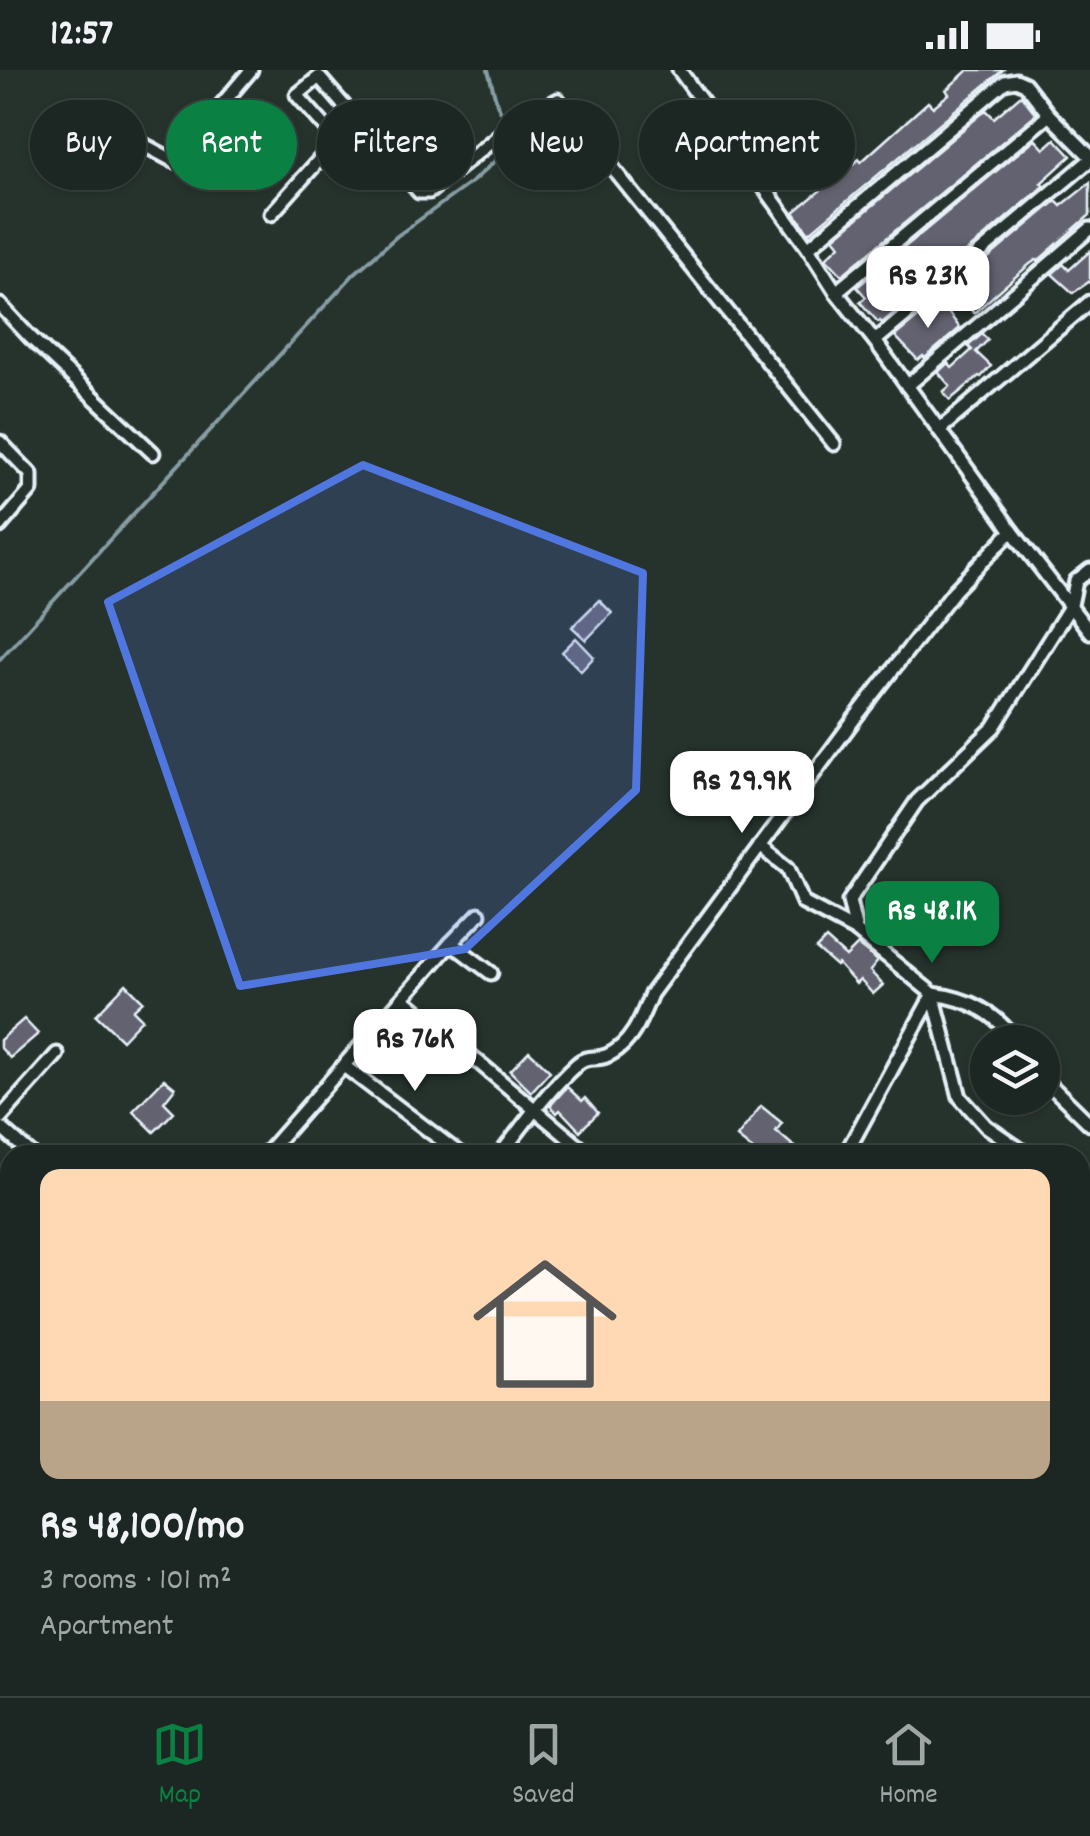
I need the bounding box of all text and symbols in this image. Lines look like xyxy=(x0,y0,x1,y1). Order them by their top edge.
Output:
text: 12:57 xyxy=(50,8,113,63)
chip: Buy xyxy=(30,100,146,190)
chip: Rent xyxy=(166,100,297,190)
chip: Filters xyxy=(317,100,474,190)
chip: New xyxy=(494,100,619,190)
chip: Apartment xyxy=(639,100,855,190)
pin: Rs 23K xyxy=(847,246,1009,331)
text: Rs 23K xyxy=(888,255,968,301)
pin: Rs 29.9K xyxy=(639,751,845,836)
text: Rs 29.9K xyxy=(692,760,792,806)
pin: Rs 48.1K xyxy=(829,881,1035,966)
text: Rs 48.1K xyxy=(887,890,977,936)
pin: Rs 76K xyxy=(334,1009,496,1094)
text: Rs 76K xyxy=(375,1018,455,1064)
map controls xyxy=(970,1025,1060,1115)
button: layers xyxy=(970,1025,1060,1115)
icon: home xyxy=(455,1234,635,1414)
text: Rs 48,100/mo xyxy=(40,1499,245,1559)
text: 3 rooms · 101 m² xyxy=(40,1559,232,1605)
text: Apartment xyxy=(40,1605,174,1651)
tab: Map xyxy=(152,1717,207,1817)
tab: Saved xyxy=(512,1717,575,1817)
tab: Home xyxy=(879,1717,938,1817)

